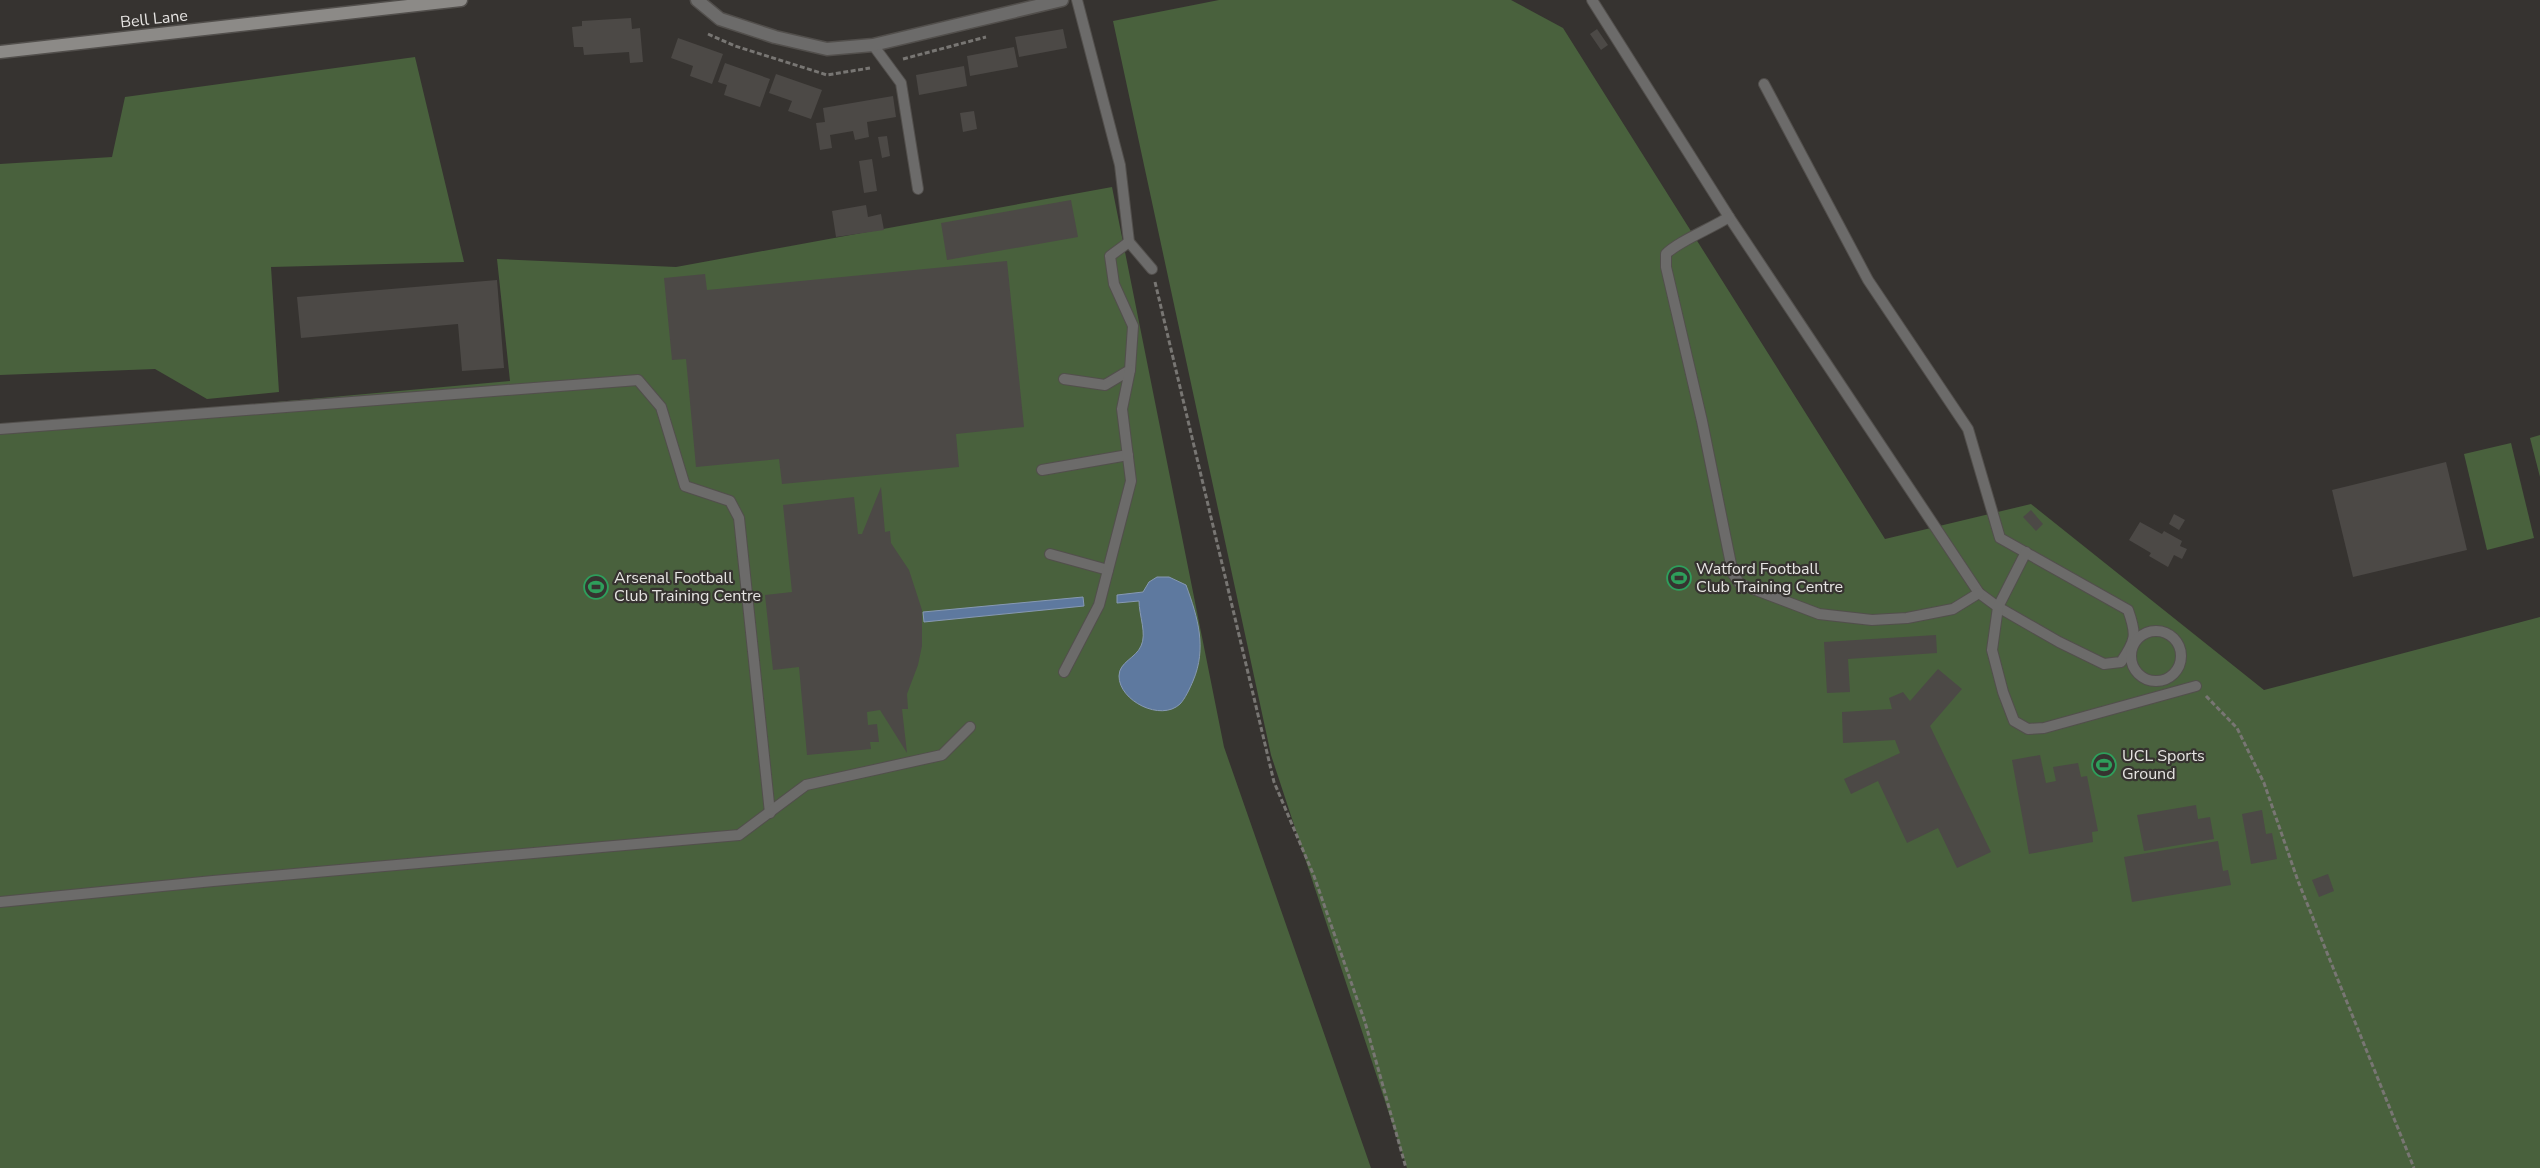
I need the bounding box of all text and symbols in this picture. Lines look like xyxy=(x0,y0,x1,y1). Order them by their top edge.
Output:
street label: Bell Lane xyxy=(119,5,189,33)
place label: Watford Football Club Training Centre xyxy=(1696,558,1843,598)
sports icon: Watford Football Club Training Centre xyxy=(1666,565,1692,591)
place label: Arsenal Football Club Training Centre xyxy=(614,567,761,607)
sports icon: Arsenal Football Club Training Centre xyxy=(583,574,609,600)
place label: UCL Sports Ground xyxy=(2122,745,2205,785)
sports icon: UCL Sports Ground xyxy=(2091,752,2117,778)

